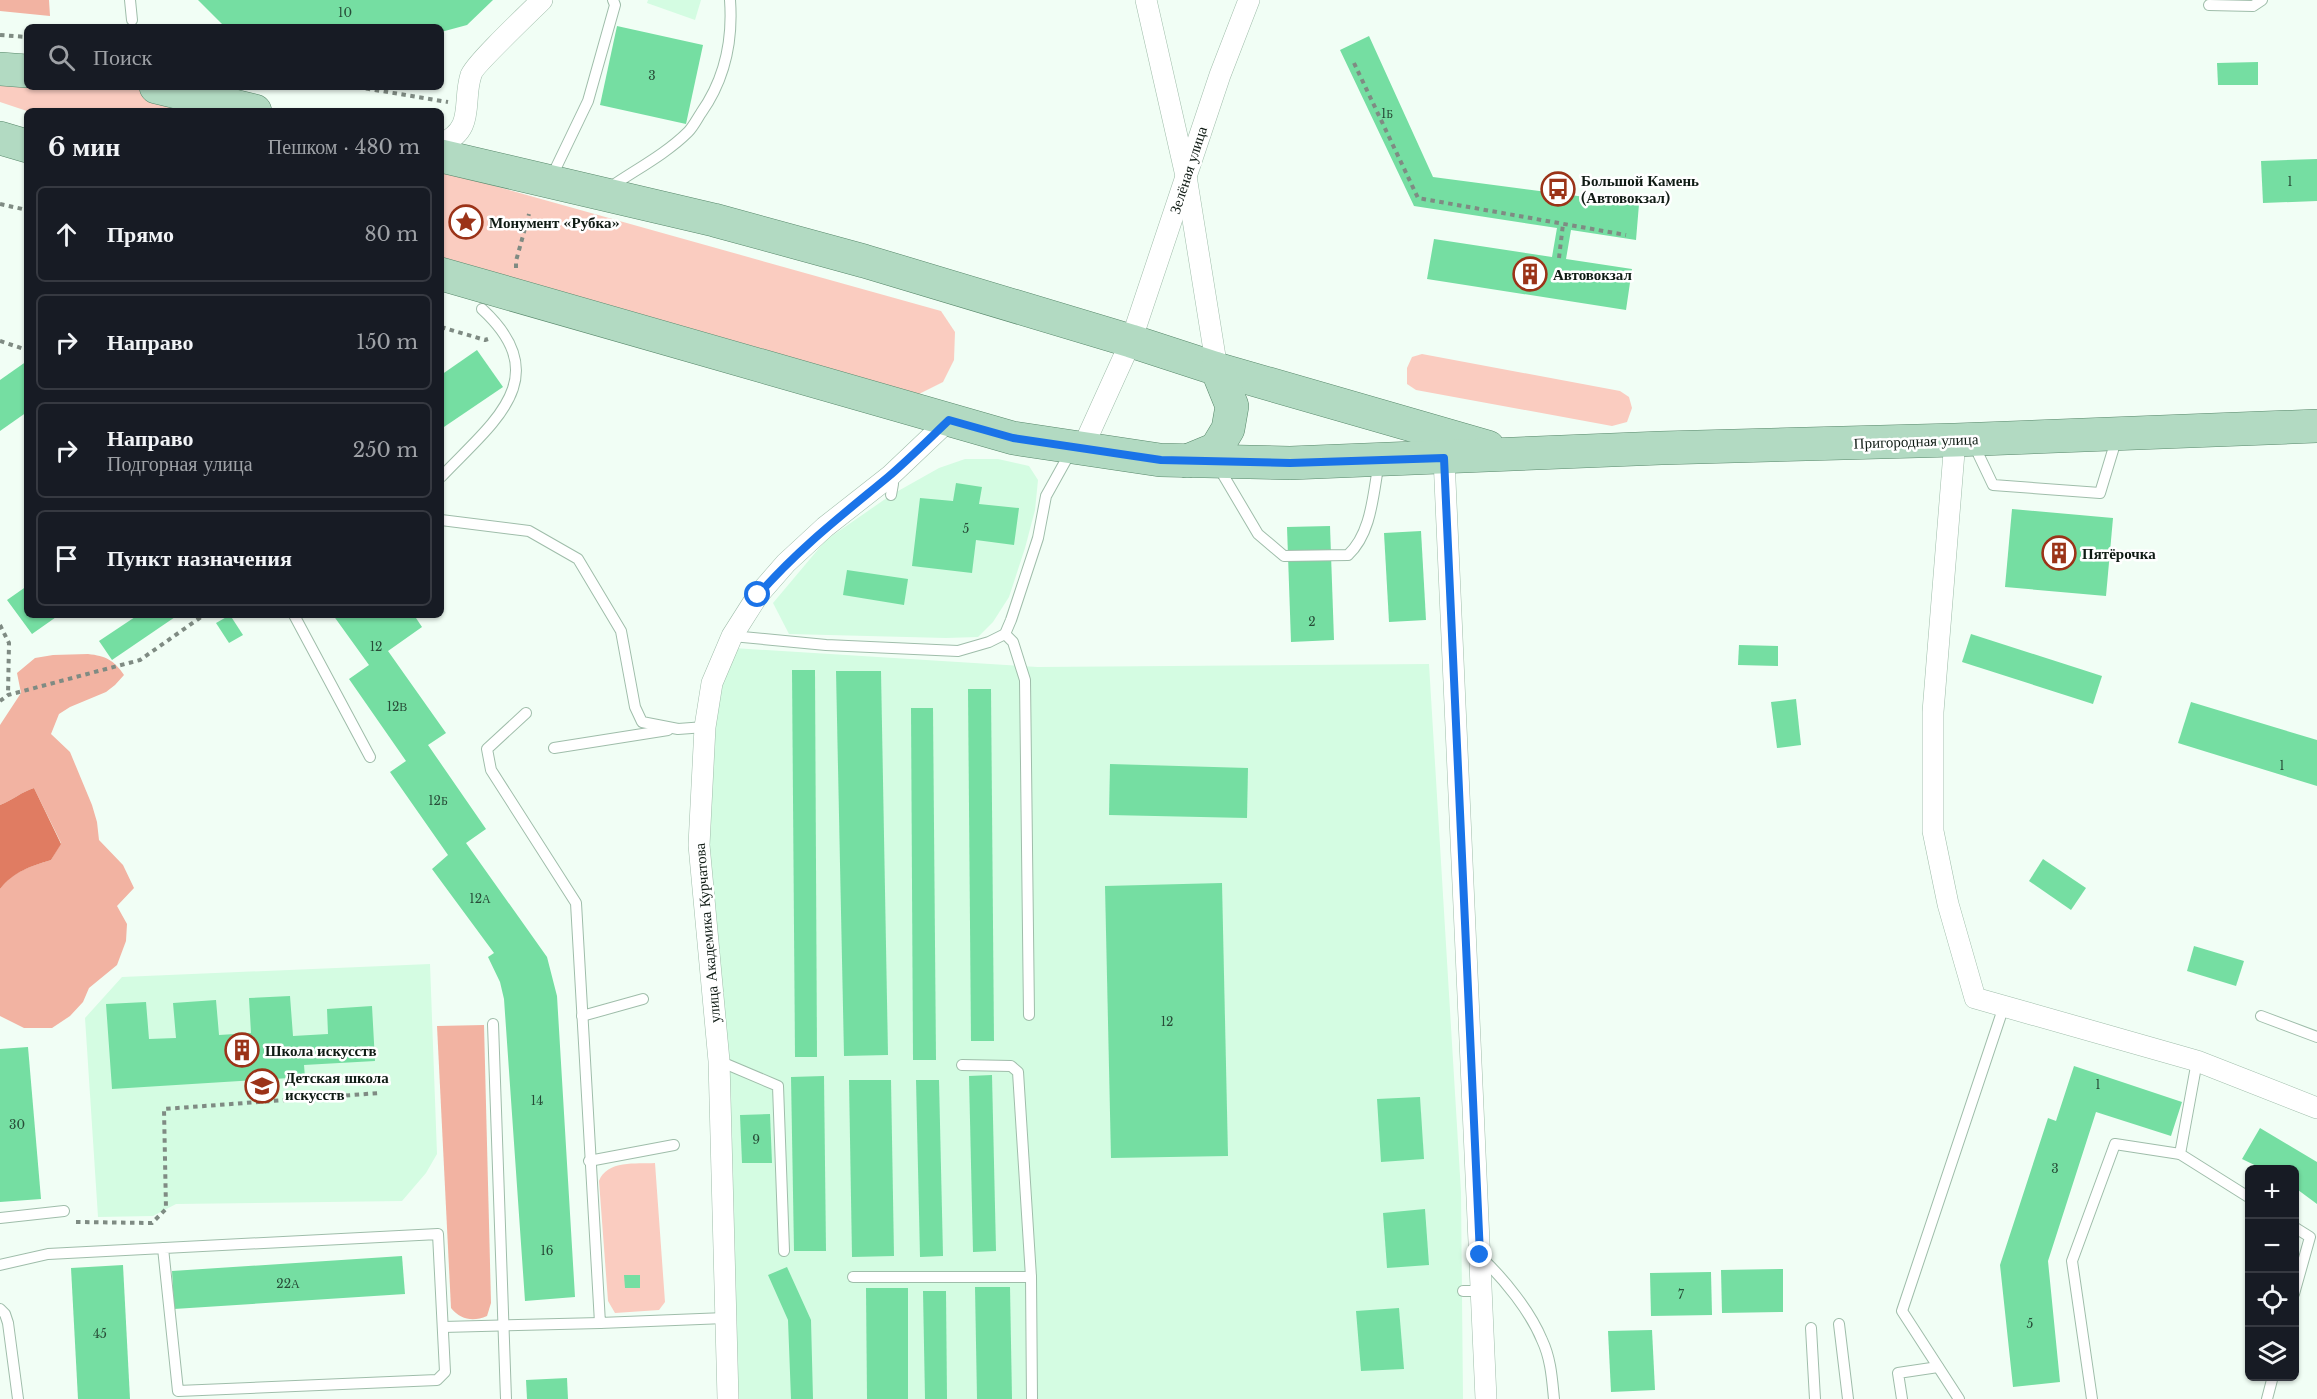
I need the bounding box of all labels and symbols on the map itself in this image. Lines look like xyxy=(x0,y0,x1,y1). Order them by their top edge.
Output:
house number: 10 xyxy=(338,5,352,20)
house number: 3 xyxy=(648,68,656,83)
house number: 1Б xyxy=(1381,106,1393,121)
street label: Зелёная улица xyxy=(1165,123,1211,216)
bus stop icon: Большой Камень (Автовокзал) xyxy=(1540,171,1576,207)
place label: Большой Камень (Автовокзал) xyxy=(1581,171,1699,207)
house number: 1 xyxy=(2287,174,2293,189)
place icon: Монумент «Рубка» xyxy=(448,204,484,240)
place label: Монумент «Рубка» xyxy=(489,213,620,232)
building icon: Автовокзал xyxy=(1512,256,1548,292)
place label: Автовокзал xyxy=(1553,265,1632,284)
street label: Пригородная улица xyxy=(1853,429,1979,453)
house number: 5 xyxy=(963,521,970,536)
building icon: Пятёрочка xyxy=(2041,535,2077,571)
place label: Пятёрочка xyxy=(2082,544,2156,563)
route start xyxy=(744,581,770,607)
house number: 2 xyxy=(1308,614,1316,629)
house number: 12 xyxy=(370,639,382,654)
house number: 12В xyxy=(387,699,407,714)
house number: 1 xyxy=(2279,758,2285,773)
house number: 12Б xyxy=(428,793,448,808)
street label: улица Академика Курчатова xyxy=(690,842,724,1024)
house number: 12А xyxy=(469,891,491,906)
house number: 12 xyxy=(1161,1014,1173,1029)
building icon: Школа искусств xyxy=(224,1032,260,1068)
place label: Школа искусств xyxy=(265,1041,377,1060)
school or university icon: Детская школа искусств xyxy=(244,1068,280,1104)
place label: Детская школа искусств xyxy=(285,1068,389,1104)
house number: 1 xyxy=(2095,1077,2101,1092)
house number: 14 xyxy=(531,1093,543,1108)
house number: 30 xyxy=(9,1117,25,1132)
house number: 9 xyxy=(752,1132,760,1147)
house number: 3 xyxy=(2051,1161,2059,1176)
route end xyxy=(1466,1241,1492,1267)
house number: 16 xyxy=(540,1243,554,1258)
house number: 22А xyxy=(276,1276,300,1291)
house number: 7 xyxy=(1678,1287,1685,1302)
house number: 5 xyxy=(2027,1316,2034,1331)
house number: 45 xyxy=(93,1326,107,1341)

